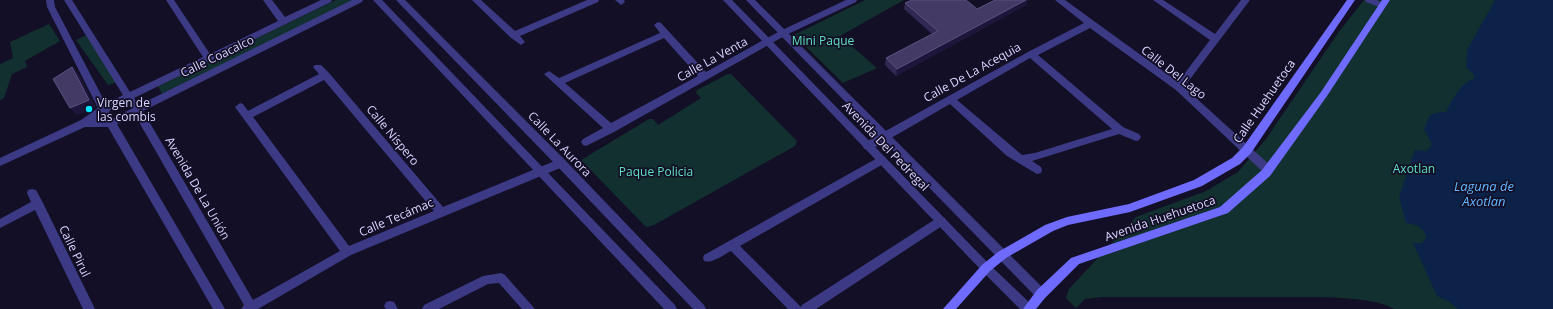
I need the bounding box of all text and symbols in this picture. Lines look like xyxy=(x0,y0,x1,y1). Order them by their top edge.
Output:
street label: Calle Coacalco xyxy=(177,31,257,81)
park label: Mini Paque xyxy=(792,32,855,49)
street label: Calle La Venta xyxy=(674,33,750,85)
street label: Calle De La Acequia xyxy=(920,38,1024,106)
street label: Calle Del Lago xyxy=(1138,41,1210,103)
street label: Calle Huehuetoca xyxy=(1229,56,1299,146)
place label: Virgen de las combis xyxy=(97,94,156,125)
street label: Avenida Del Pedregal xyxy=(839,97,933,195)
street label: Calle Níspero xyxy=(363,101,423,169)
marker: Virgen de las combis xyxy=(84,104,94,114)
street label: Calle La Aurora xyxy=(524,108,596,180)
street label: Avenida De La Unión xyxy=(162,133,234,243)
park label: Axotlan xyxy=(1393,160,1435,177)
park label: Paque Policia xyxy=(619,163,693,180)
water label: Laguna de Axotlan xyxy=(1454,177,1515,210)
street label: Avenida Huehuetoca xyxy=(1102,191,1218,245)
street label: Calle Tecámac xyxy=(356,194,436,240)
street label: Calle Pirul xyxy=(55,222,95,280)

